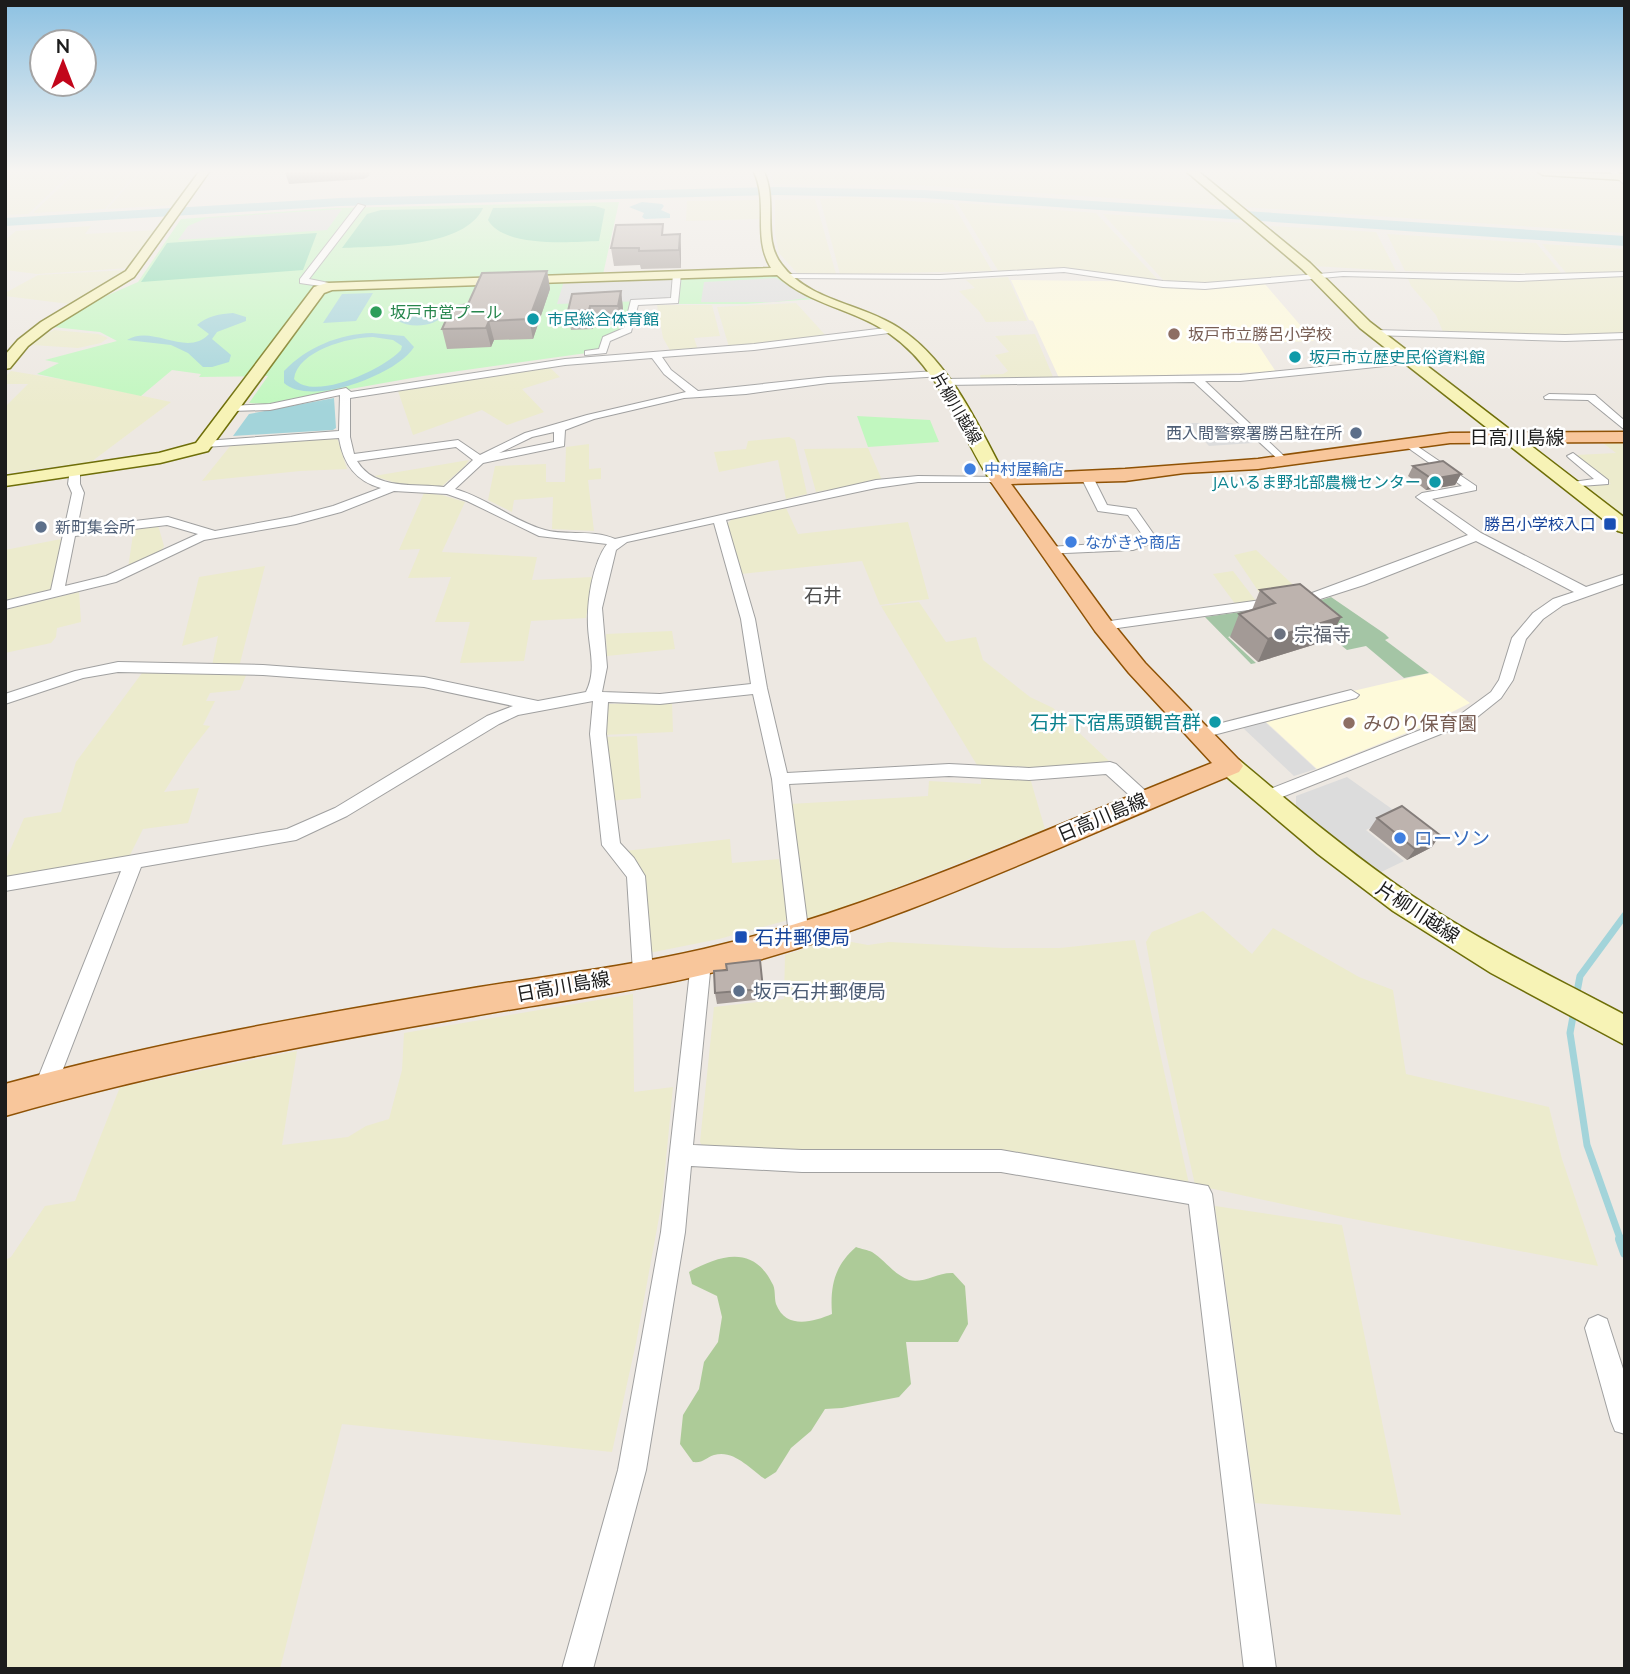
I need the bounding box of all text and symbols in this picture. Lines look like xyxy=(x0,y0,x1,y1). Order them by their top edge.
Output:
north arrow xyxy=(28,28,98,98)
text: N xyxy=(56,34,70,58)
place label: 坂戸市営プール xyxy=(390,302,502,322)
marker: 坂戸市営プール xyxy=(368,304,384,320)
place label: 市民総合体育館 xyxy=(547,309,659,329)
marker: 市民総合体育館 xyxy=(525,311,541,327)
place label: 坂戸市立勝呂小学校 xyxy=(1188,324,1332,344)
marker: 坂戸市立勝呂小学校 xyxy=(1166,326,1182,342)
place label: 坂戸市立歴史民俗資料館 xyxy=(1309,347,1485,367)
marker: 坂戸市立歴史民俗資料館 xyxy=(1287,349,1303,365)
street label: 片柳川越線 xyxy=(928,369,986,447)
place label: 西入間警察署勝呂駐在所 xyxy=(1166,423,1342,443)
marker: 西入間警察署勝呂駐在所 xyxy=(1348,425,1364,441)
street label: 日高川島線 xyxy=(1469,425,1565,449)
place label: 中村屋輪店 xyxy=(984,459,1064,479)
marker: 中村屋輪店 xyxy=(962,461,978,477)
place label: JAいるま野北部農機センター xyxy=(1212,472,1421,492)
marker: JAいるま野北部農機センター xyxy=(1427,474,1443,490)
place label: 勝呂小学校入口 xyxy=(1484,514,1596,534)
marker: 勝呂小学校入口 xyxy=(1602,516,1618,532)
place label: 新町集会所 xyxy=(55,517,135,537)
marker: 新町集会所 xyxy=(33,519,49,535)
place label: ながきや商店 xyxy=(1085,532,1181,552)
marker: ながきや商店 xyxy=(1063,534,1079,550)
district label: 石井 xyxy=(804,583,842,607)
place label: 宗福寺 xyxy=(1294,622,1351,646)
marker: 宗福寺 xyxy=(1272,626,1288,642)
place label: 石井下宿馬頭観音群 xyxy=(1030,710,1201,734)
place label: みのり保育園 xyxy=(1363,711,1477,735)
marker: 石井下宿馬頭観音群 xyxy=(1207,714,1223,730)
marker: みのり保育園 xyxy=(1341,715,1357,731)
street label: 日高川島線 xyxy=(1054,787,1150,847)
place label: ローソン xyxy=(1414,826,1490,850)
marker: ローソン xyxy=(1392,830,1408,846)
street label: 片柳川越線 xyxy=(1372,876,1464,948)
place label: 石井郵便局 xyxy=(755,925,850,949)
marker: 石井郵便局 xyxy=(733,929,749,945)
street label: 日高川島線 xyxy=(514,966,612,1006)
place label: 坂戸石井郵便局 xyxy=(753,979,886,1003)
marker: 坂戸石井郵便局 xyxy=(731,983,747,999)

